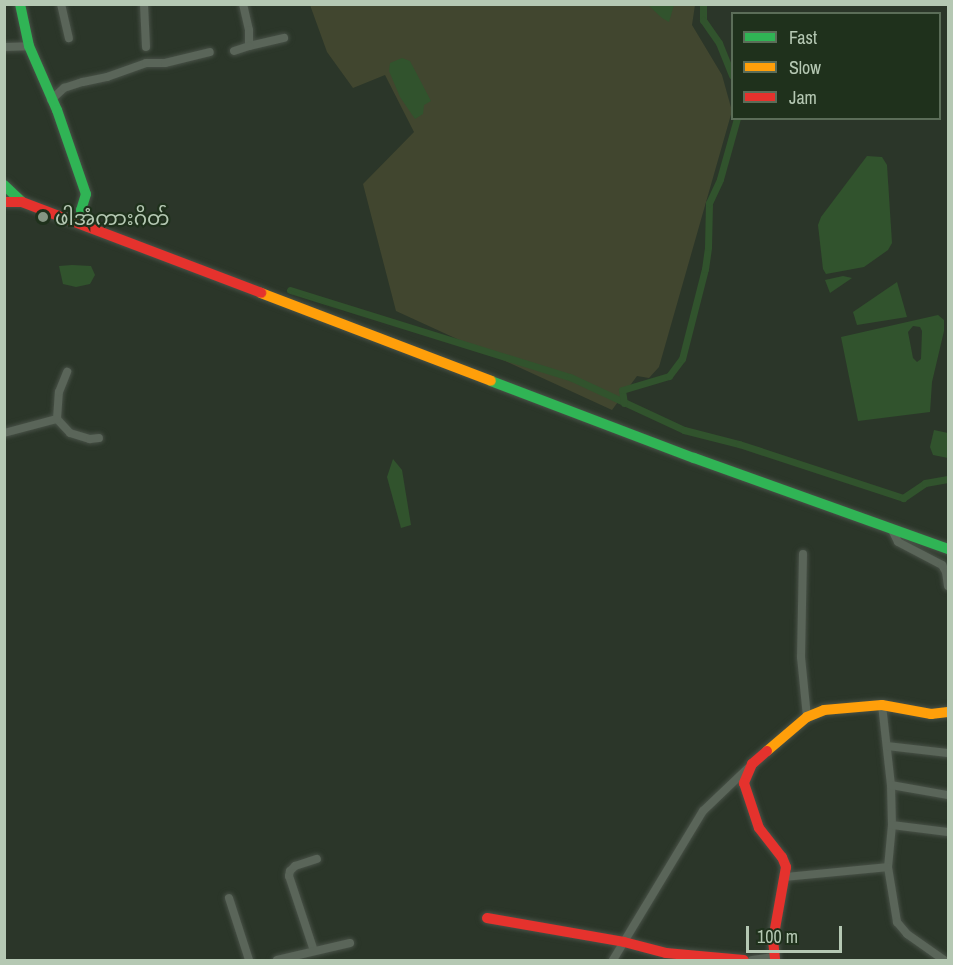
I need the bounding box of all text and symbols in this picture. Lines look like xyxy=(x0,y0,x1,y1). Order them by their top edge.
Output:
legend xyxy=(731,12,941,120)
text: Fast xyxy=(789,25,817,50)
text: Slow xyxy=(789,55,821,80)
text: Jam xyxy=(789,85,817,110)
place label: ဖါအံကားဂိတ် xyxy=(55,205,170,229)
marker: ဖါအံကားဂိတ် xyxy=(36,210,50,224)
scale bar xyxy=(749,914,845,952)
text: 100 m xyxy=(757,924,798,949)

